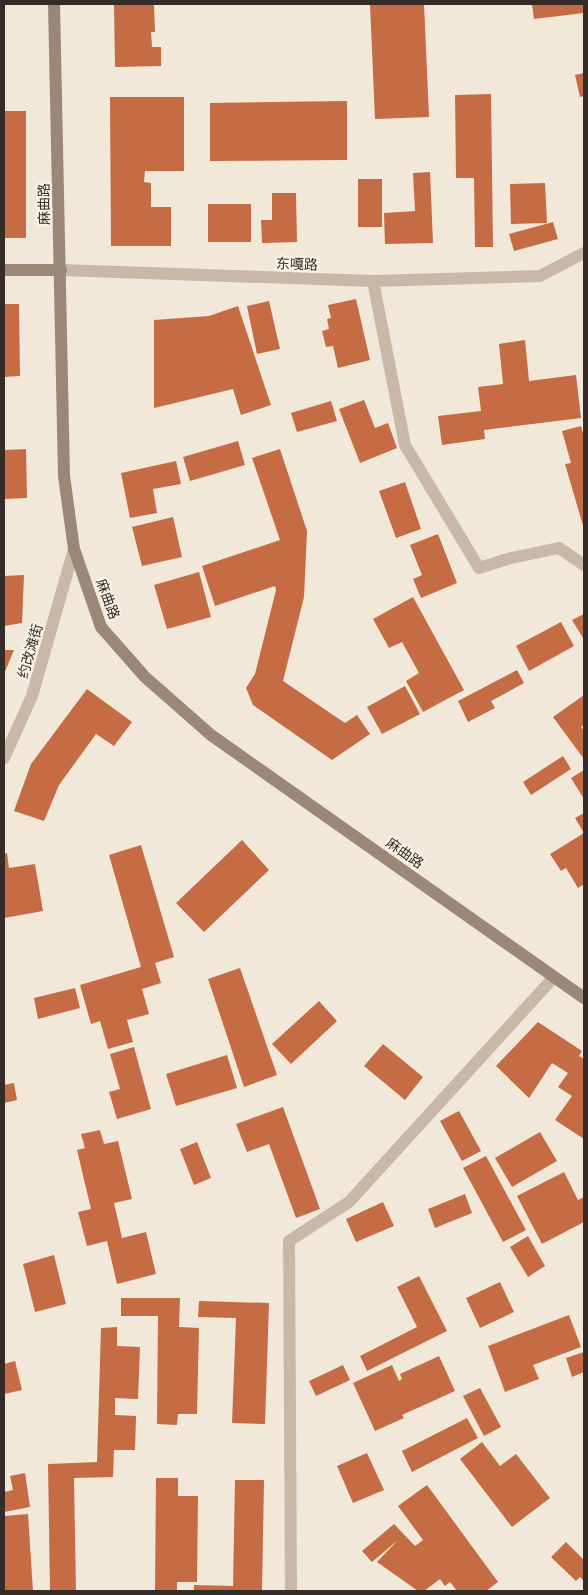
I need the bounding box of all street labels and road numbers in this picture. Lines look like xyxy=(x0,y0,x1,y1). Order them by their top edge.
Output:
street label: 麻曲路 xyxy=(36,183,52,225)
street label: 东嘎路 xyxy=(276,255,318,273)
street label: 麻曲路 xyxy=(93,577,123,621)
street label: 约改滩街 xyxy=(15,622,45,680)
street label: 麻曲路 xyxy=(383,834,427,872)

